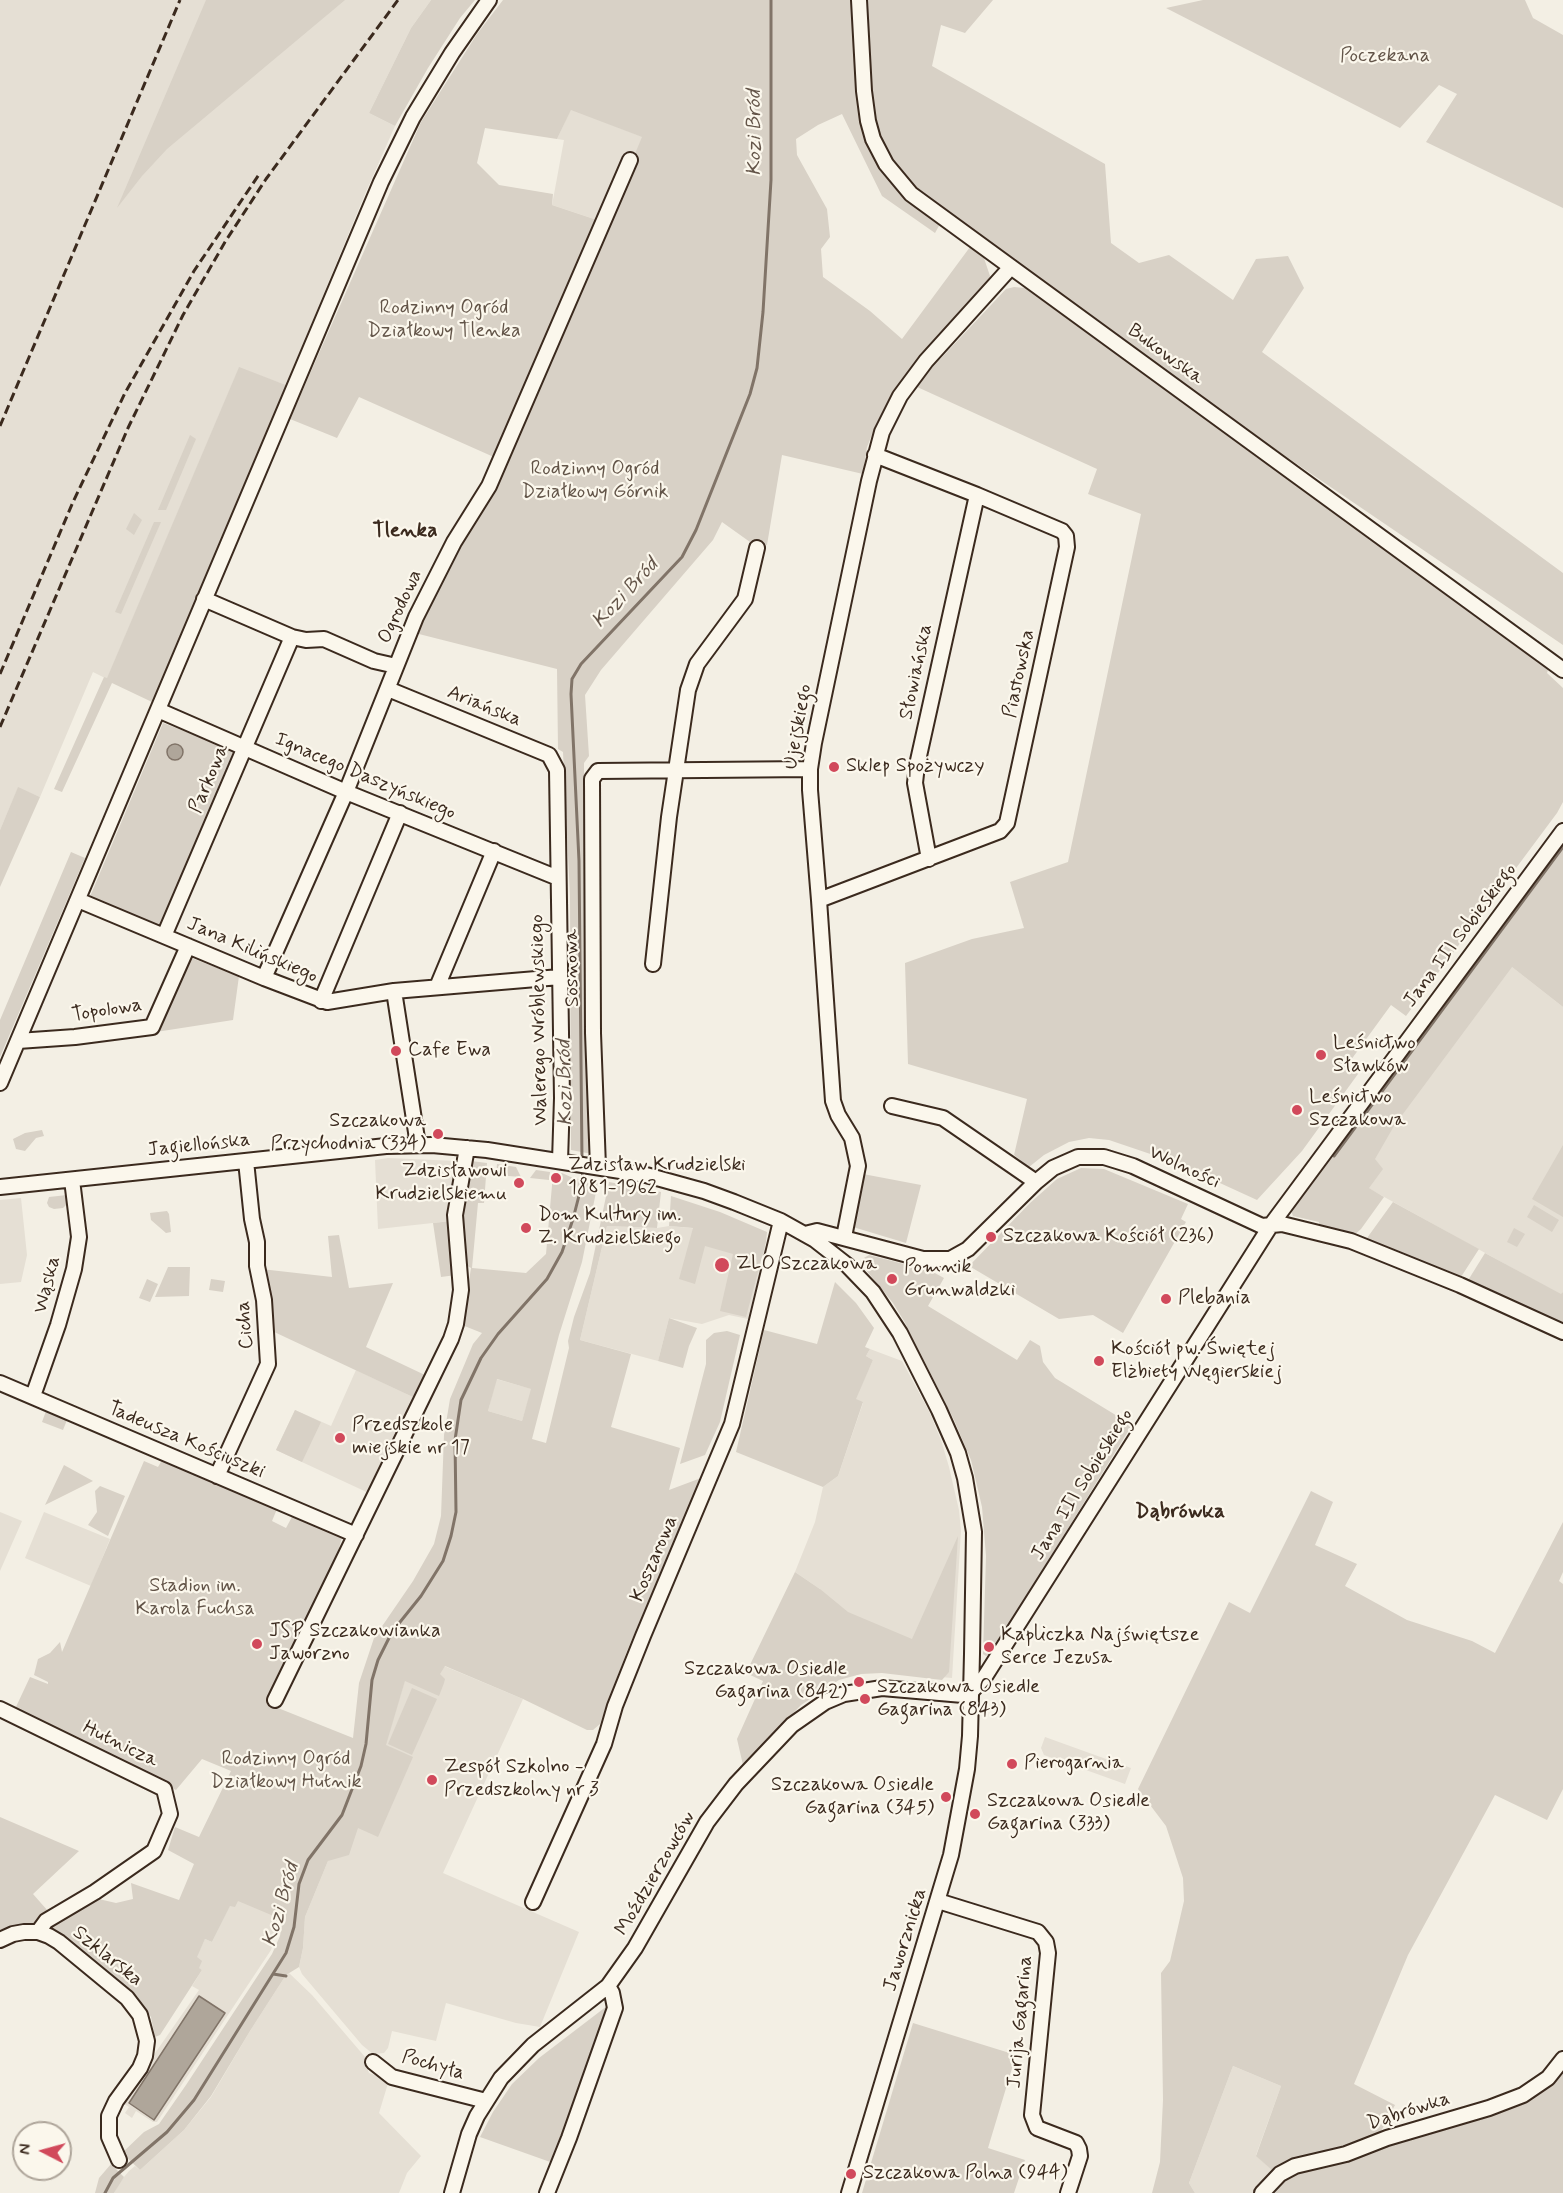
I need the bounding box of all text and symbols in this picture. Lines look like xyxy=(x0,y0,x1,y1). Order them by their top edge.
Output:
park label: Poczekana xyxy=(1340,45,1430,69)
water label: Kozi Bród xyxy=(743,90,769,176)
park label: Rodzinny Ogród Działkowy Tlenka xyxy=(367,297,521,344)
street label: Bukowska xyxy=(1122,319,1208,391)
park label: Rodzinny Ogród Działkowy Górnik xyxy=(522,458,668,505)
district label: Tlenka xyxy=(373,519,437,545)
water label: Kozi Bród xyxy=(587,554,665,634)
street label: Ogrodowa xyxy=(374,566,428,648)
street label: Słowiańska xyxy=(895,622,939,722)
street label: Piastowska xyxy=(999,628,1041,720)
street label: Ariańska xyxy=(443,681,525,733)
street label: Ujejskiego xyxy=(780,682,818,772)
street label: Ignacego Daszyńskiego xyxy=(271,728,459,826)
street label: Parkowa xyxy=(185,741,235,817)
place label: Sklep Spożywczy xyxy=(846,755,984,779)
marker: Sklep Spożywczy xyxy=(827,760,841,774)
street label: Jana III Sobieskiego xyxy=(1399,859,1523,1013)
street label: Jana Kilińskiego xyxy=(183,913,321,989)
street label: Walerego Wróblewskiego xyxy=(526,914,554,1126)
street label: Sosnowa xyxy=(560,929,586,1007)
street label: Topolowa xyxy=(70,994,144,1028)
place label: Leśnictwo Sławków xyxy=(1333,1032,1416,1079)
place label: Cafe Ewa xyxy=(408,1039,491,1063)
water label: Kozi Bród xyxy=(553,1040,579,1126)
marker: Cafe Ewa xyxy=(389,1044,403,1058)
marker: Leśnictwo Sławków xyxy=(1314,1048,1328,1062)
place label: Leśnictwo Szczakowa xyxy=(1309,1086,1406,1133)
marker: Leśnictwo Szczakowa xyxy=(1290,1103,1304,1117)
place label: Szczakowa Przychodnia (334) xyxy=(271,1110,426,1157)
marker: Szczakowa Przychodnia (334) xyxy=(431,1127,445,1141)
street label: Jagiellońska xyxy=(146,1129,252,1163)
street label: Wolności xyxy=(1144,1141,1224,1195)
place label: Zdzisław Krudzielski 1881-1962 xyxy=(568,1154,745,1201)
place label: Zdzisławowi Krudzielskiemu xyxy=(375,1160,507,1207)
marker: Zdzisław Krudzielski 1881-1962 xyxy=(549,1171,563,1185)
marker: Zdzisławowi Krudzielskiemu xyxy=(512,1176,526,1190)
place label: Dom Kultury im. Z. Krudzielskiego xyxy=(538,1204,681,1251)
marker: Dom Kultury im. Z. Krudzielskiego xyxy=(519,1221,533,1235)
place label: Szczakowa Kościół (236) xyxy=(1003,1225,1213,1249)
marker: Szczakowa Kościół (236) xyxy=(984,1230,998,1244)
place label: ZLO Szczakowa xyxy=(736,1253,877,1277)
street label: Wąska xyxy=(29,1254,67,1316)
marker: ZLO Szczakowa xyxy=(713,1256,731,1274)
place label: Pomnik Grunwaldzki xyxy=(904,1256,1015,1303)
marker: Pomnik Grunwaldzki xyxy=(885,1272,899,1286)
place label: Plebania xyxy=(1178,1287,1251,1311)
marker: Plebania xyxy=(1159,1292,1173,1306)
street label: Cicha xyxy=(232,1300,260,1350)
place label: Kościół pw. Świętej Elżbiety Węgierskiej xyxy=(1111,1338,1282,1385)
marker: Kościół pw. Świętej Elżbiety Węgierskiej xyxy=(1092,1354,1106,1368)
street label: Tadeusza Kościuszki xyxy=(104,1397,268,1485)
street label: Jana III Sobieskiego xyxy=(1027,1405,1139,1565)
place label: Przedszkole miejskie nr 17 xyxy=(352,1414,470,1461)
marker: Przedszkole miejskie nr 17 xyxy=(333,1431,347,1445)
district label: Dąbrówka xyxy=(1135,1500,1225,1526)
street label: Koszarowa xyxy=(626,1512,684,1606)
park label: Stadion im. Karola Fuchsa xyxy=(135,1575,255,1622)
place label: JSP Szczakowianka Jaworzno xyxy=(269,1620,441,1667)
place label: Kapliczka Najświętsze Serce Jezusa xyxy=(1001,1624,1199,1671)
marker: JSP Szczakowianka Jaworzno xyxy=(250,1637,264,1651)
marker: Kapliczka Najświętsze Serce Jezusa xyxy=(982,1640,996,1654)
place label: Szczakowa Osiedle Gagarina (842) xyxy=(684,1658,847,1705)
marker: Szczakowa Osiedle Gagarina (842) xyxy=(852,1675,866,1689)
place label: Szczakowa Osiedle Gagarina (843) xyxy=(877,1676,1040,1723)
marker: Szczakowa Osiedle Gagarina (843) xyxy=(858,1692,872,1706)
street label: Hutnicza xyxy=(78,1717,162,1773)
park label: Rodzinny Ogród Działkowy Hutnik xyxy=(210,1748,362,1795)
place label: Pierogarnia xyxy=(1024,1752,1124,1776)
place label: Zespół Szkolno - Przedszkolny nr 3 xyxy=(444,1756,599,1803)
marker: Pierogarnia xyxy=(1005,1757,1019,1771)
marker: Zespół Szkolno - Przedszkolny nr 3 xyxy=(425,1773,439,1787)
place label: Szczakowa Osiedle Gagarina (345) xyxy=(771,1774,934,1821)
marker: Szczakowa Osiedle Gagarina (345) xyxy=(939,1790,953,1804)
place label: Szczakowa Osiedle Gagarina (333) xyxy=(987,1790,1150,1837)
marker: Szczakowa Osiedle Gagarina (333) xyxy=(968,1807,982,1821)
street label: Moździerzowców xyxy=(611,1808,701,1940)
water label: Kozi Bród xyxy=(258,1860,306,1950)
street label: Jaworznicka xyxy=(879,1886,933,1994)
street label: Szklarska xyxy=(67,1922,147,1992)
street label: Jurija Gagarina xyxy=(1003,1955,1039,2089)
street label: Pochyła xyxy=(399,2046,467,2086)
street label: Dąbrówka xyxy=(1365,2087,1453,2137)
north arrow xyxy=(12,2121,72,2181)
text: N xyxy=(15,2143,37,2156)
place label: Szczakowa Polna (944) xyxy=(863,2162,1068,2186)
marker: Szczakowa Polna (944) xyxy=(844,2167,858,2181)

